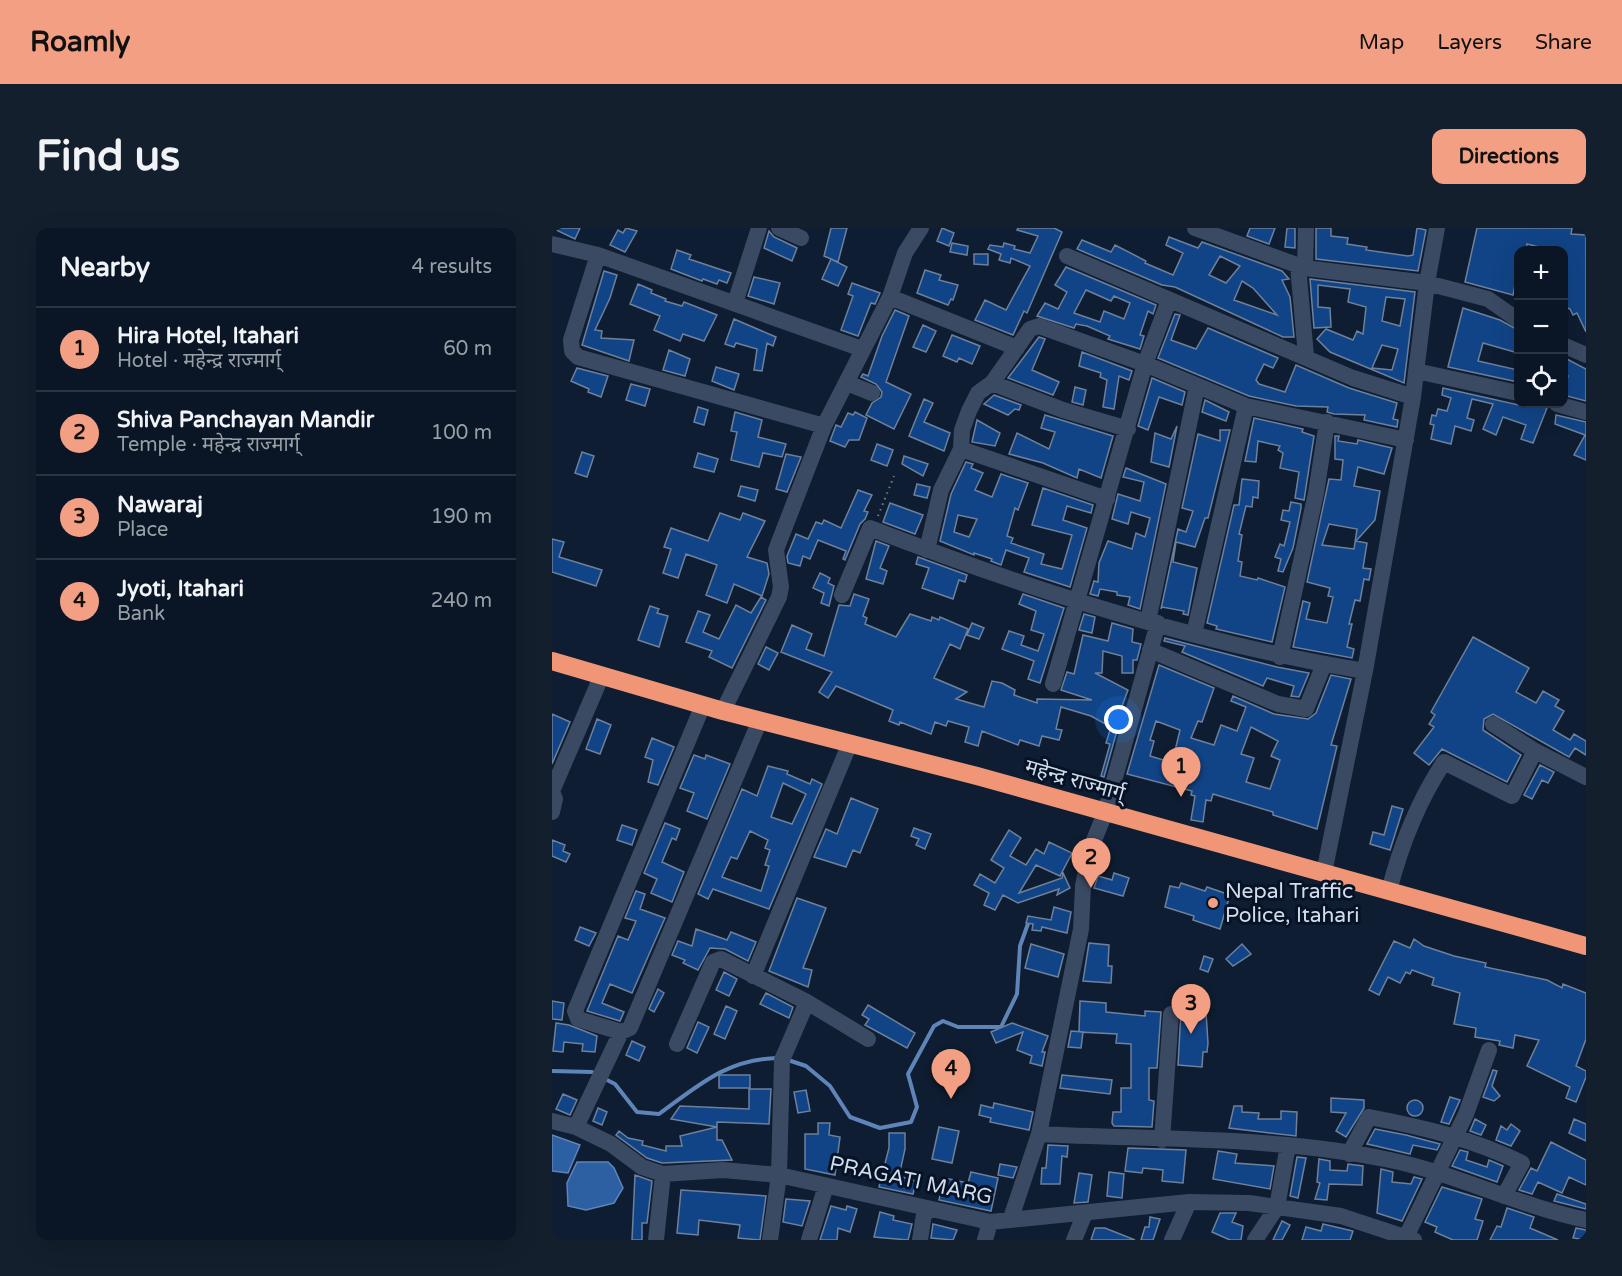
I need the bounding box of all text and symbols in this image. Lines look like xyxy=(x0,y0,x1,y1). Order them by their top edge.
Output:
text: Roamly xyxy=(30,25,130,59)
text: Map xyxy=(1359,30,1404,55)
text: Layers xyxy=(1437,30,1502,55)
text: Share xyxy=(1535,30,1592,55)
button: Directions xyxy=(1432,129,1586,184)
text: Find us xyxy=(36,131,180,182)
map controls xyxy=(1514,246,1568,408)
button: + xyxy=(1514,246,1568,300)
text: Nearby xyxy=(60,252,150,283)
text: 4 results xyxy=(412,255,492,279)
button: − xyxy=(1514,300,1568,354)
text: Hira Hotel, Itahari xyxy=(117,323,299,349)
text: 1 xyxy=(73,337,86,361)
text: 60 m xyxy=(443,337,492,361)
text: Hotel · महेन्द्र राज्मार्ग् xyxy=(117,349,281,373)
button: locate xyxy=(1514,354,1568,408)
text: Shiva Panchayan Mandir xyxy=(117,407,374,433)
text: 2 xyxy=(73,421,86,445)
text: 100 m xyxy=(431,421,492,445)
text: Temple · महेन्द्र राज्मार्ग् xyxy=(117,433,300,457)
text: Nawaraj xyxy=(117,492,203,518)
text: 3 xyxy=(73,505,86,529)
text: 190 m xyxy=(431,505,492,529)
text: Place xyxy=(117,518,168,542)
text: Jyoti, Itahari xyxy=(117,576,244,602)
text: 4 xyxy=(73,589,86,613)
text: 240 m xyxy=(431,589,492,613)
text: Bank xyxy=(117,602,165,626)
your location xyxy=(1104,705,1133,734)
pin: 1 xyxy=(1162,748,1200,797)
street label: महेन्द्र राज्मार्ग् xyxy=(1022,754,1131,807)
pin: 2 xyxy=(1072,838,1110,888)
place label: Nepal Traffic Police, Itahari xyxy=(1225,879,1359,928)
marker: Nepal Traffic Police, Itahari xyxy=(1206,896,1220,910)
pin: 3 xyxy=(1172,984,1210,1034)
pin: 4 xyxy=(932,1050,970,1099)
street label: PRAGATI MARG xyxy=(827,1151,995,1210)

